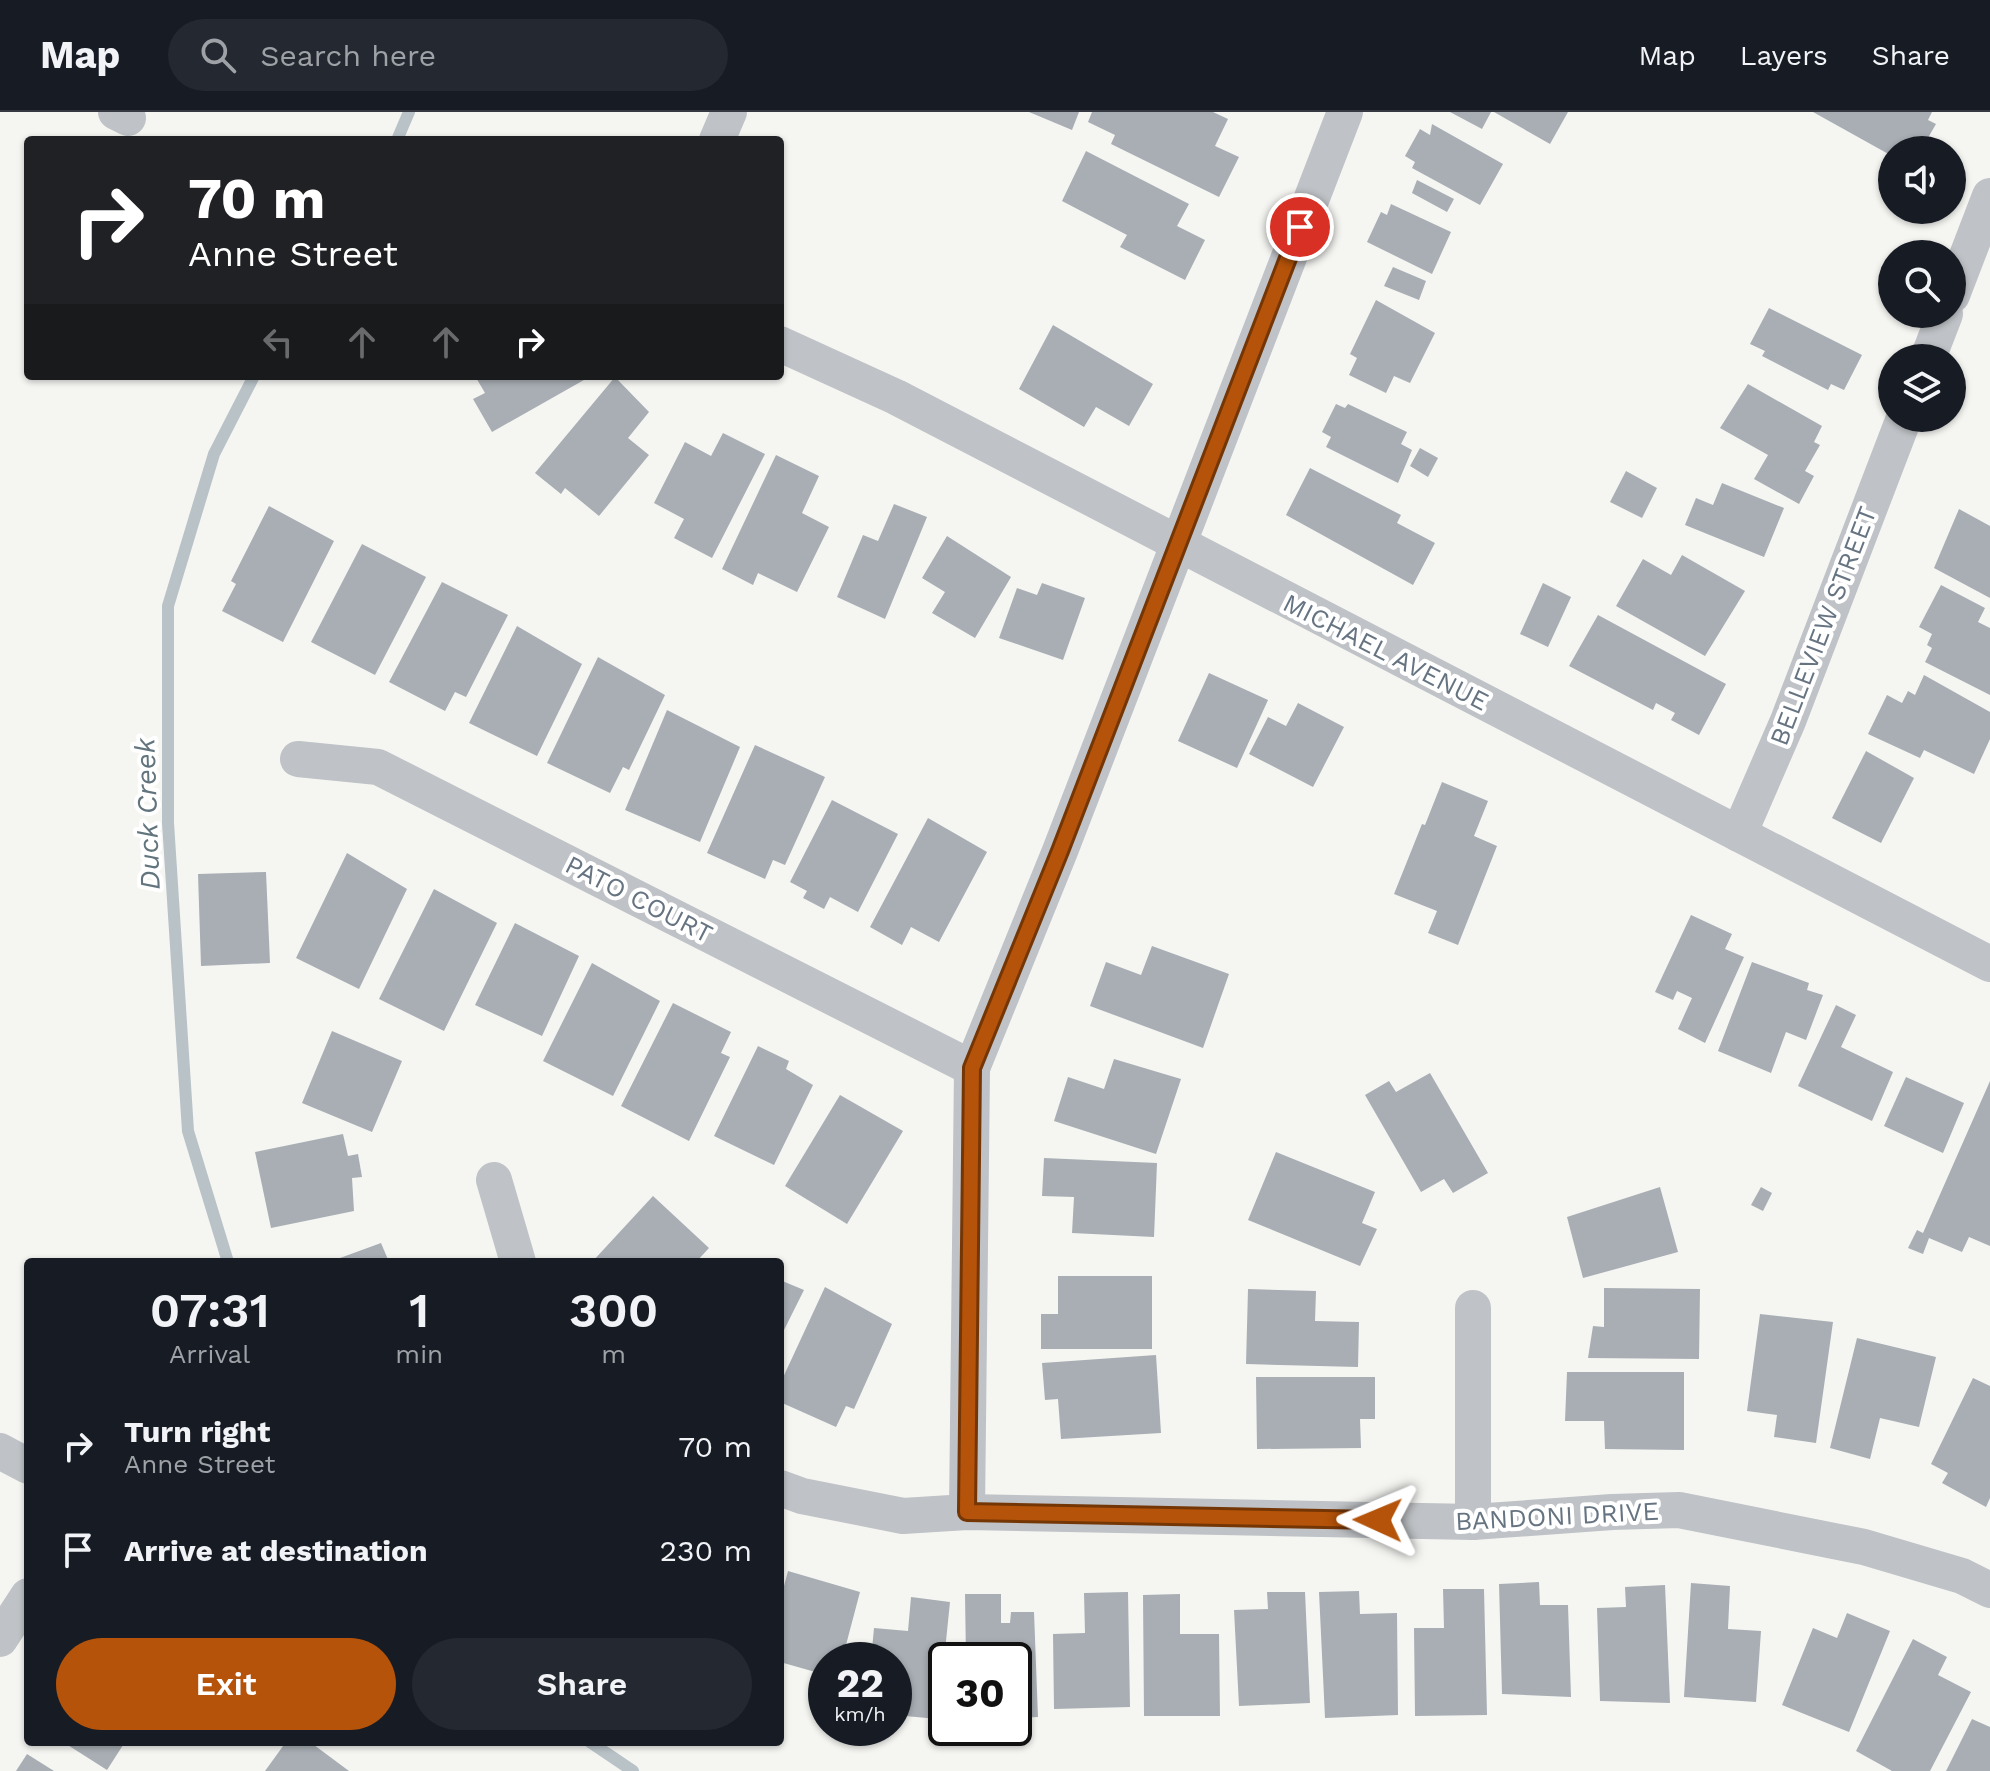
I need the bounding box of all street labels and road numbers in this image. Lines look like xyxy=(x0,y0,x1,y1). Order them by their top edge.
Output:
street label: BELLEVIEW STREET xyxy=(1764,502,1882,750)
street label: MICHAEL AVENUE xyxy=(1278,587,1494,717)
street label: PATO COURT xyxy=(560,849,718,949)
street label: BANDONI DRIVE xyxy=(1454,1496,1660,1536)

